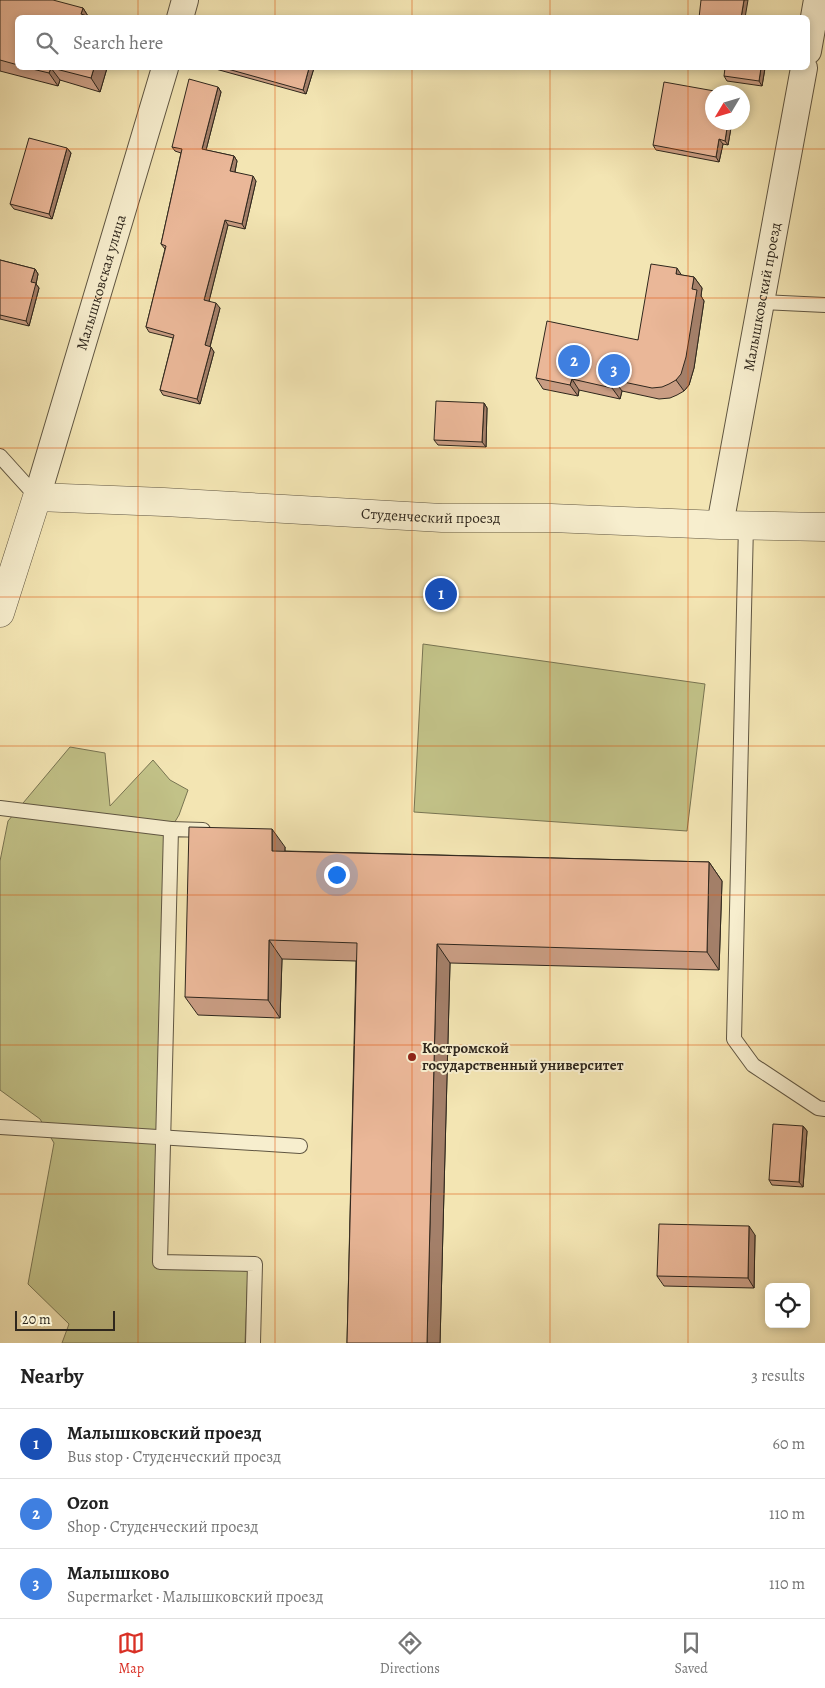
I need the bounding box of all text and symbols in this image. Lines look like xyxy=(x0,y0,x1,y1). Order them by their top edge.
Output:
search box xyxy=(15,15,810,70)
icon: search xyxy=(33,29,61,57)
text: Search here xyxy=(73,30,163,56)
north arrow xyxy=(705,85,750,130)
street label: Малышковская улица xyxy=(71,212,131,353)
street label: Малышковский проезд xyxy=(738,221,785,373)
pin: 2 xyxy=(558,342,590,380)
pin: 3 xyxy=(598,351,630,389)
street label: Студенческий проезд xyxy=(361,503,500,528)
pin: 1 xyxy=(425,575,457,613)
your location xyxy=(324,862,350,888)
place label: Костромской государственный университет xyxy=(422,1038,624,1075)
marker: Костромской государственный университет xyxy=(406,1051,418,1063)
map controls xyxy=(765,1283,810,1328)
button: locate xyxy=(765,1283,810,1328)
scale bar xyxy=(15,1308,115,1331)
text: 20 m xyxy=(22,1310,51,1329)
text: Nearby xyxy=(20,1362,83,1390)
text: 3 results xyxy=(751,1365,805,1387)
text: Малышковский проезд xyxy=(67,1420,262,1446)
text: 1 xyxy=(33,1433,39,1455)
text: 60 m xyxy=(773,1433,805,1455)
text: Bus stop · Студенческий проезд xyxy=(67,1446,281,1468)
text: Ozon xyxy=(67,1490,109,1516)
text: 2 xyxy=(32,1503,40,1525)
text: 110 m xyxy=(769,1503,805,1525)
text: Shop · Студенческий проезд xyxy=(67,1516,258,1538)
text: Малышково xyxy=(67,1560,169,1586)
text: 3 xyxy=(33,1573,39,1595)
text: 110 m xyxy=(769,1573,805,1595)
text: Supermarket · Малышковский проезд xyxy=(67,1586,323,1608)
tab: Map xyxy=(117,1629,145,1678)
tab: Directions xyxy=(380,1629,440,1678)
tab: Saved xyxy=(675,1629,708,1678)

